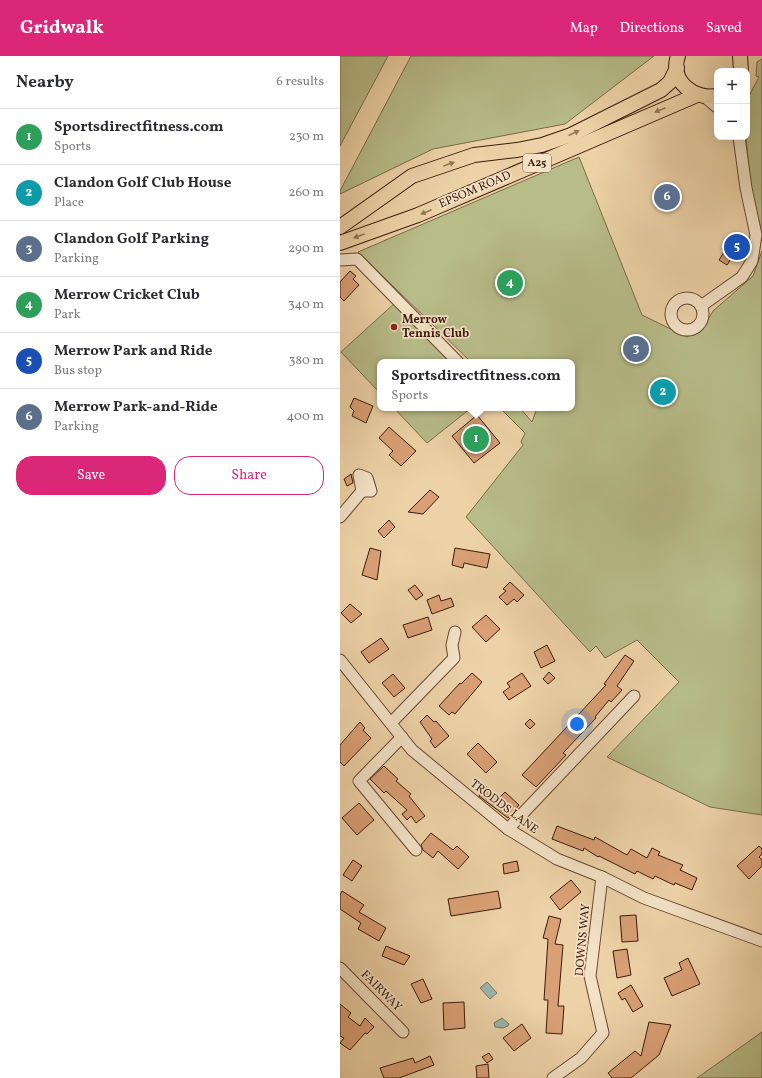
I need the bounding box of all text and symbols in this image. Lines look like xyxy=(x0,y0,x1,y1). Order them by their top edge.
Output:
text: Gridwalk xyxy=(20,15,104,41)
text: Map xyxy=(570,19,598,38)
text: Directions xyxy=(620,19,684,38)
text: Saved xyxy=(706,19,742,38)
map controls xyxy=(714,68,750,140)
button: + xyxy=(714,68,750,104)
text: Nearby xyxy=(16,71,74,94)
text: 6 results xyxy=(276,73,324,91)
button: − xyxy=(714,104,750,140)
one-way arrow xyxy=(654,107,666,113)
text: Sportsdirectfitness.com xyxy=(54,117,224,138)
text: 1 xyxy=(26,128,32,146)
text: 230 m xyxy=(289,128,324,146)
one-way arrow xyxy=(569,130,580,136)
text: Sports xyxy=(54,138,91,156)
road number: A25 xyxy=(523,154,551,172)
one-way arrow xyxy=(443,160,455,166)
street label: EPSOM ROAD xyxy=(436,167,514,212)
text: Clandon Golf Club House xyxy=(54,173,231,194)
pin: 6 xyxy=(654,182,680,212)
text: 2 xyxy=(26,184,32,202)
text: 260 m xyxy=(289,184,324,202)
text: Place xyxy=(54,194,84,212)
one-way arrow xyxy=(420,209,431,215)
text: Clandon Golf Parking xyxy=(54,229,209,250)
pin: 5 xyxy=(724,232,750,262)
one-way arrow xyxy=(352,234,364,240)
text: 3 xyxy=(26,240,32,258)
text: 290 m xyxy=(288,240,324,258)
text: Parking xyxy=(54,250,99,268)
pin: 4 xyxy=(497,268,523,298)
text: Merrow Cricket Club xyxy=(54,285,200,306)
text: 4 xyxy=(25,296,33,314)
text: 340 m xyxy=(288,296,324,314)
text: Park xyxy=(54,306,81,324)
place label: Merrow Tennis Club xyxy=(402,312,469,342)
marker: Merrow Tennis Club xyxy=(389,322,399,332)
pin: 3 xyxy=(623,334,649,364)
text: Merrow Park and Ride xyxy=(54,341,212,362)
text: 5 xyxy=(26,352,32,370)
text: 380 m xyxy=(289,352,324,370)
popup xyxy=(377,359,575,411)
text: Bus stop xyxy=(54,362,102,380)
text: Sportsdirectfitness.com xyxy=(391,366,561,387)
pin: 2 xyxy=(650,377,676,407)
text: Sports xyxy=(391,387,428,405)
text: Merrow Park-and-Ride xyxy=(54,397,218,418)
text: 6 xyxy=(25,408,33,426)
text: 400 m xyxy=(287,408,324,426)
text: Parking xyxy=(54,418,99,436)
pin: 1 xyxy=(463,424,489,454)
button: Save xyxy=(16,456,166,495)
button: Share xyxy=(174,456,324,495)
your location xyxy=(567,714,587,734)
street label: TRODDS LANE xyxy=(467,776,541,838)
street label: DOWNS WAY xyxy=(572,903,594,977)
street label: FAIRWAY xyxy=(357,967,405,1015)

